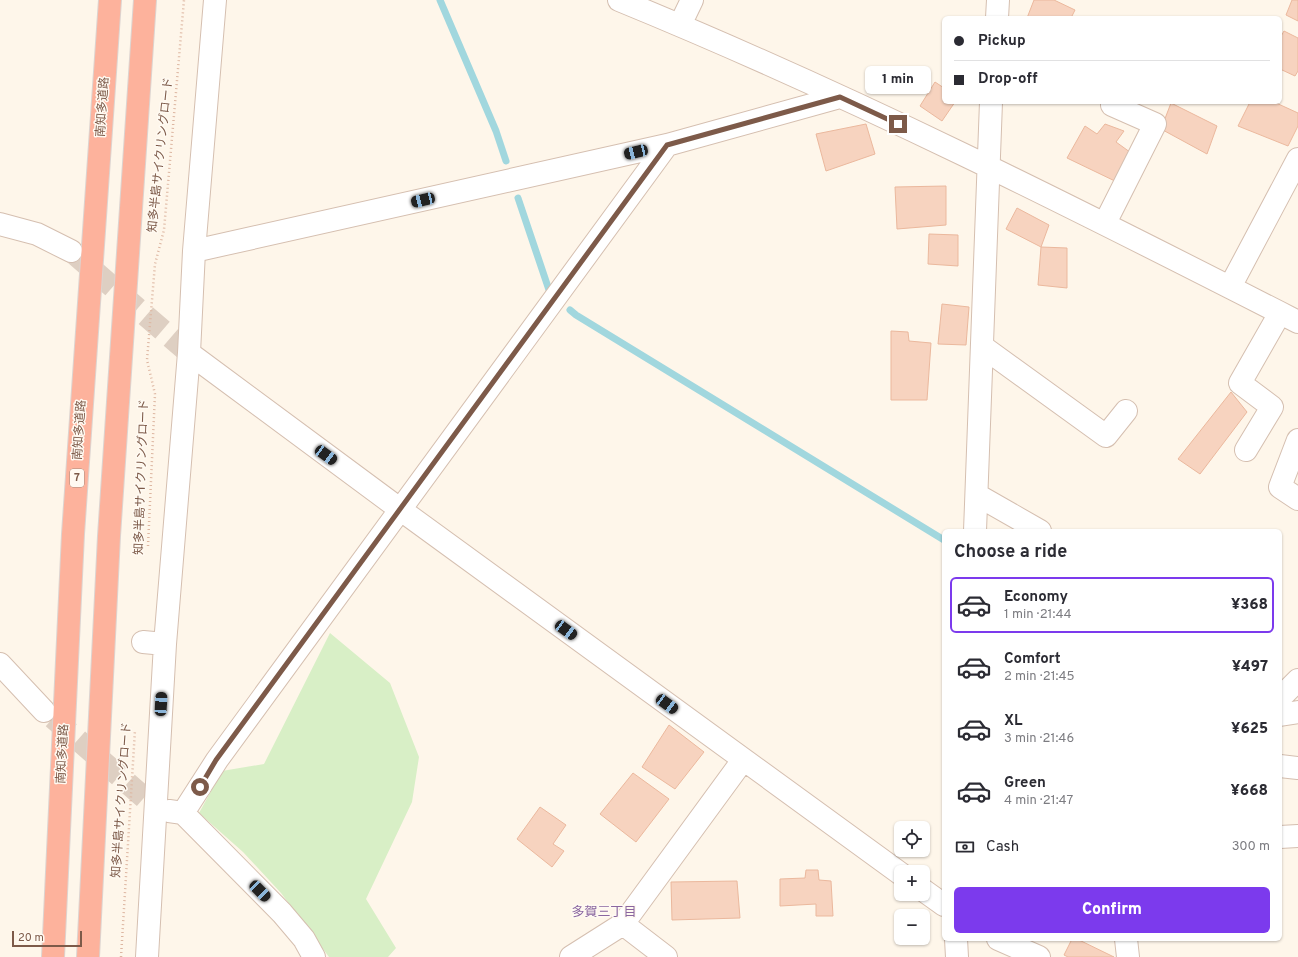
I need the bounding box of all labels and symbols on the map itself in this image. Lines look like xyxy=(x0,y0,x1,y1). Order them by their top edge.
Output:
callout: 1 min xyxy=(865,66,931,94)
street label: 南知多道路 xyxy=(93,77,113,137)
street label: 知多半島サイクリングロード xyxy=(145,77,177,233)
route end xyxy=(889,115,907,133)
car xyxy=(623,143,649,161)
car xyxy=(410,191,436,209)
street label: 知多半島サイクリングロード xyxy=(131,399,153,555)
street label: 南知多道路 xyxy=(70,400,90,460)
car xyxy=(313,443,339,467)
road number: 7 xyxy=(70,469,84,487)
car xyxy=(553,618,579,642)
car xyxy=(154,692,168,716)
car xyxy=(654,692,680,716)
street label: 知多半島サイクリングロード xyxy=(109,722,135,878)
street label: 南知多道路 xyxy=(53,724,73,784)
route start xyxy=(191,778,209,796)
car xyxy=(247,878,273,904)
district label: 多賀三丁目 xyxy=(571,905,637,921)
scale bar xyxy=(12,929,82,948)

